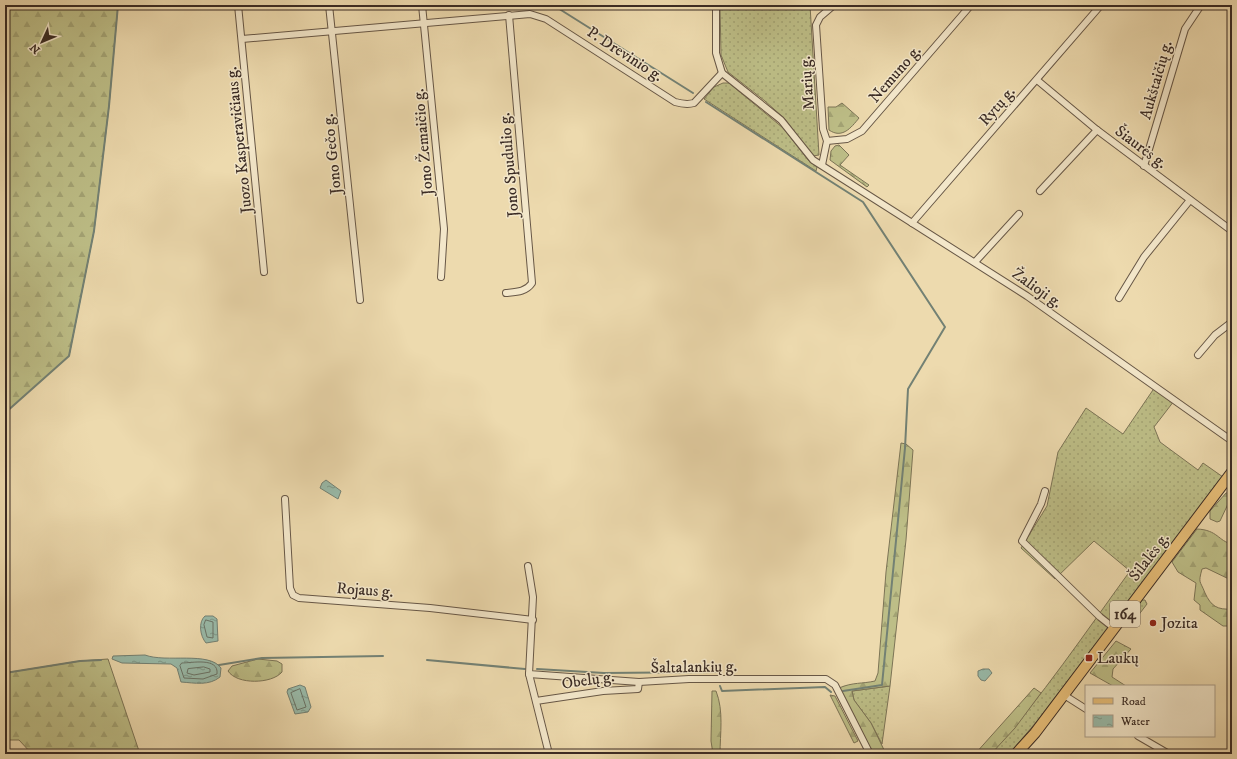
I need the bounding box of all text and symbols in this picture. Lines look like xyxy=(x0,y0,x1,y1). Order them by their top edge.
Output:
north arrow xyxy=(22,22,62,62)
street label: P. Drevinio g. xyxy=(583,22,667,86)
street label: Aukštaičių g. xyxy=(1135,38,1177,122)
text: N xyxy=(27,40,44,56)
street label: Nemuno g. xyxy=(864,41,926,107)
street label: Marių g. xyxy=(795,55,819,111)
street label: Juozo Kasperavičiaus g. xyxy=(221,65,257,216)
street label: Rytų g. xyxy=(974,82,1020,130)
street label: Jono Žemaičio g. xyxy=(408,88,438,198)
street label: Jono Spudulio g. xyxy=(494,112,524,220)
street label: Jono Gečo g. xyxy=(318,113,346,197)
street label: Šiaurės g. xyxy=(1111,121,1171,173)
street label: Žalioji g. xyxy=(1008,264,1066,313)
street label: Šilalės g. xyxy=(1124,529,1174,585)
street label: Rojaus g. xyxy=(336,578,394,602)
road number: 164 xyxy=(1110,601,1140,627)
place label: Jozita xyxy=(1159,613,1198,633)
marker: Jozita xyxy=(1148,618,1158,628)
place label: Laukų xyxy=(1097,648,1139,668)
marker: Laukų xyxy=(1084,653,1094,663)
street label: Šaltalankių g. xyxy=(651,656,738,678)
street label: Obelų g. xyxy=(560,666,616,694)
legend xyxy=(1085,685,1215,737)
text: Road xyxy=(1121,694,1146,709)
text: Water xyxy=(1120,714,1150,729)

